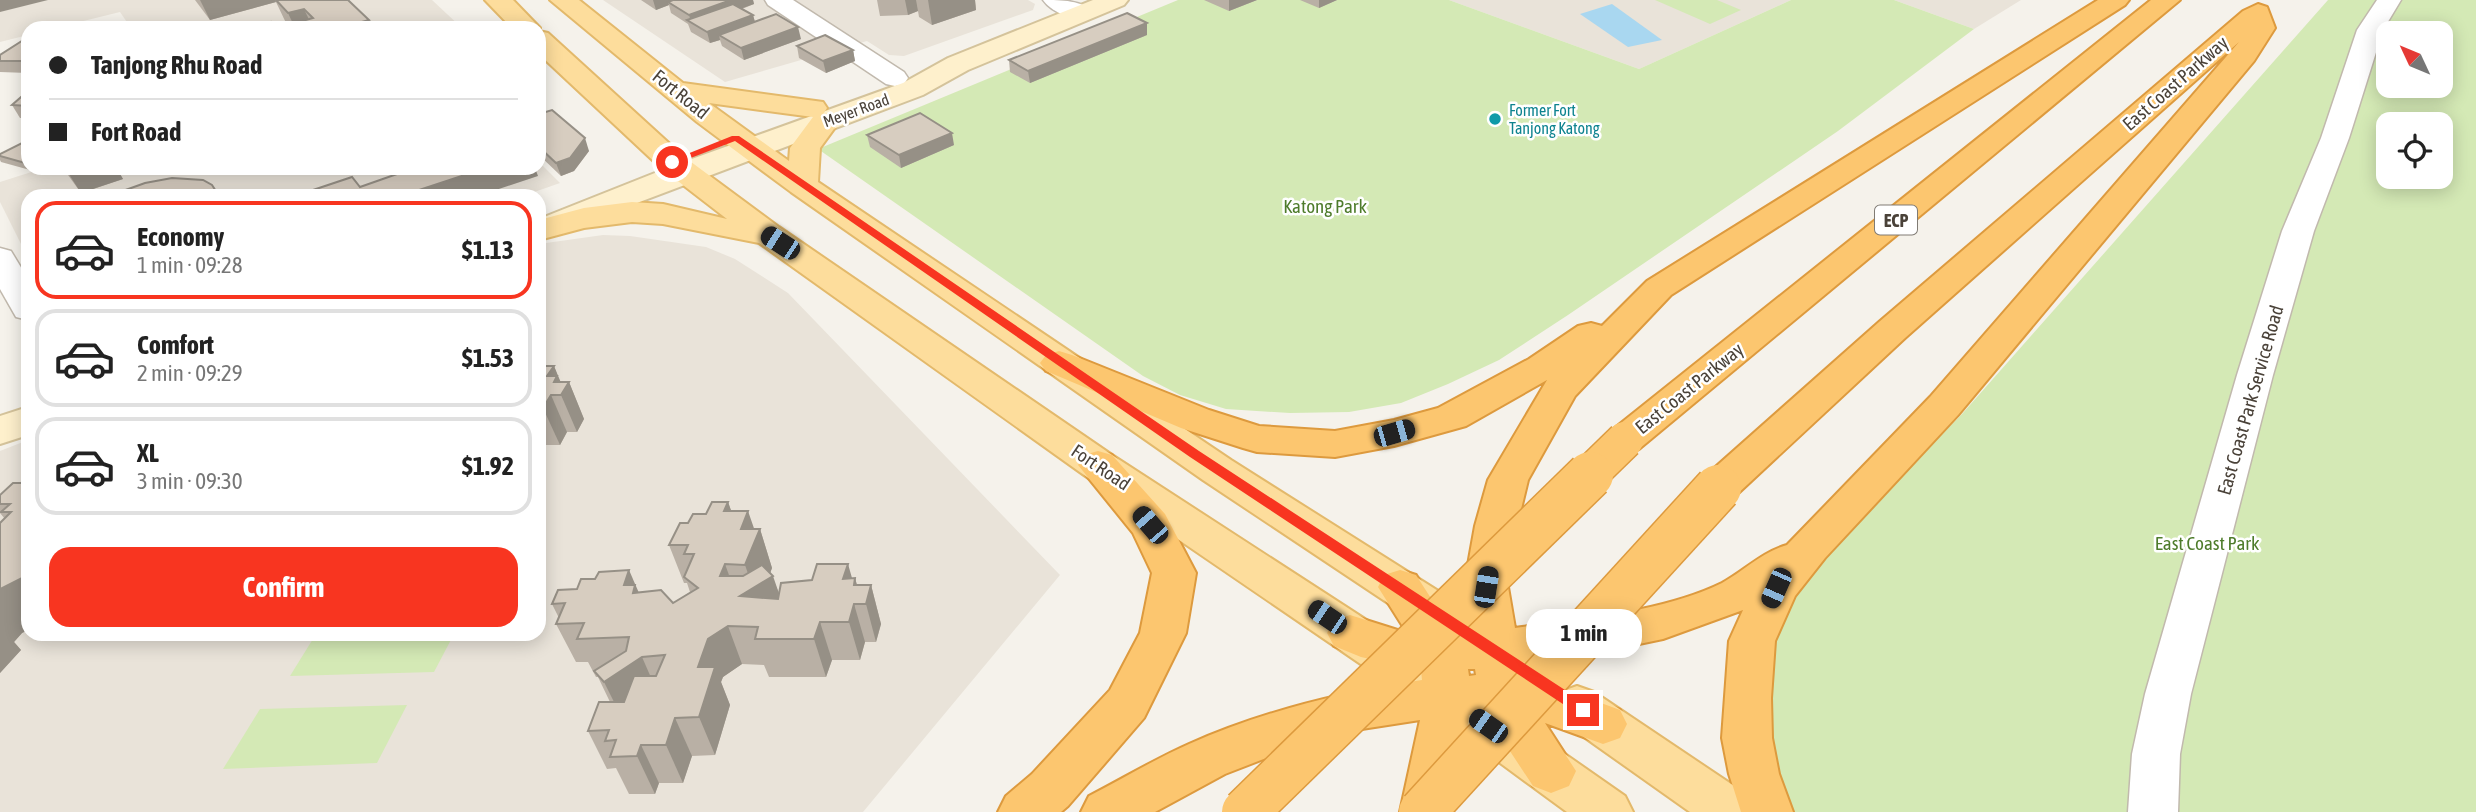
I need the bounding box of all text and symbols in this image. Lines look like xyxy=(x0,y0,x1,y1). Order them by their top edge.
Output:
north arrow xyxy=(2376,21,2454,98)
map controls xyxy=(2376,21,2453,189)
street label: East Coast Parkway xyxy=(2118,31,2232,135)
text: Tanjong Rhu Road xyxy=(91,50,262,80)
street label: Fort Road xyxy=(648,65,714,123)
street label: Meyer Road xyxy=(821,90,892,131)
place label: Former Fort Tanjong Katong xyxy=(1509,101,1600,138)
marker: Former Fort Tanjong Katong xyxy=(1487,111,1503,127)
button: locate xyxy=(2376,112,2453,189)
text: Fort Road xyxy=(91,117,181,147)
route start xyxy=(656,146,688,178)
park label: Katong Park xyxy=(1283,195,1367,217)
road number: ECP xyxy=(1875,205,1917,234)
icon: car xyxy=(53,219,116,282)
text: Economy xyxy=(137,222,224,252)
car xyxy=(757,223,804,263)
text: $1.13 xyxy=(462,235,514,265)
text: 1 min · 09:28 xyxy=(137,252,243,278)
street label: East Coast Park Service Road xyxy=(2212,303,2288,497)
icon: car xyxy=(53,327,116,390)
text: Comfort xyxy=(137,330,214,360)
street label: East Coast Parkway xyxy=(1631,338,1747,438)
text: $1.53 xyxy=(462,343,514,373)
text: 2 min · 09:29 xyxy=(137,360,243,386)
car xyxy=(1371,417,1418,449)
icon: car xyxy=(53,435,116,498)
text: XL xyxy=(137,438,159,468)
street label: Fort Road xyxy=(1068,439,1134,495)
text: $1.92 xyxy=(462,451,514,481)
text: 3 min · 09:30 xyxy=(137,468,243,494)
car xyxy=(1129,502,1172,548)
park label: East Coast Park xyxy=(2155,532,2260,554)
button: Confirm xyxy=(49,547,518,627)
car xyxy=(1473,565,1500,609)
car xyxy=(1758,565,1795,611)
car xyxy=(1304,597,1351,637)
callout: 1 min xyxy=(1525,608,1641,658)
text: 1 min xyxy=(1561,620,1607,646)
route end xyxy=(1567,694,1599,726)
car xyxy=(1465,705,1512,747)

